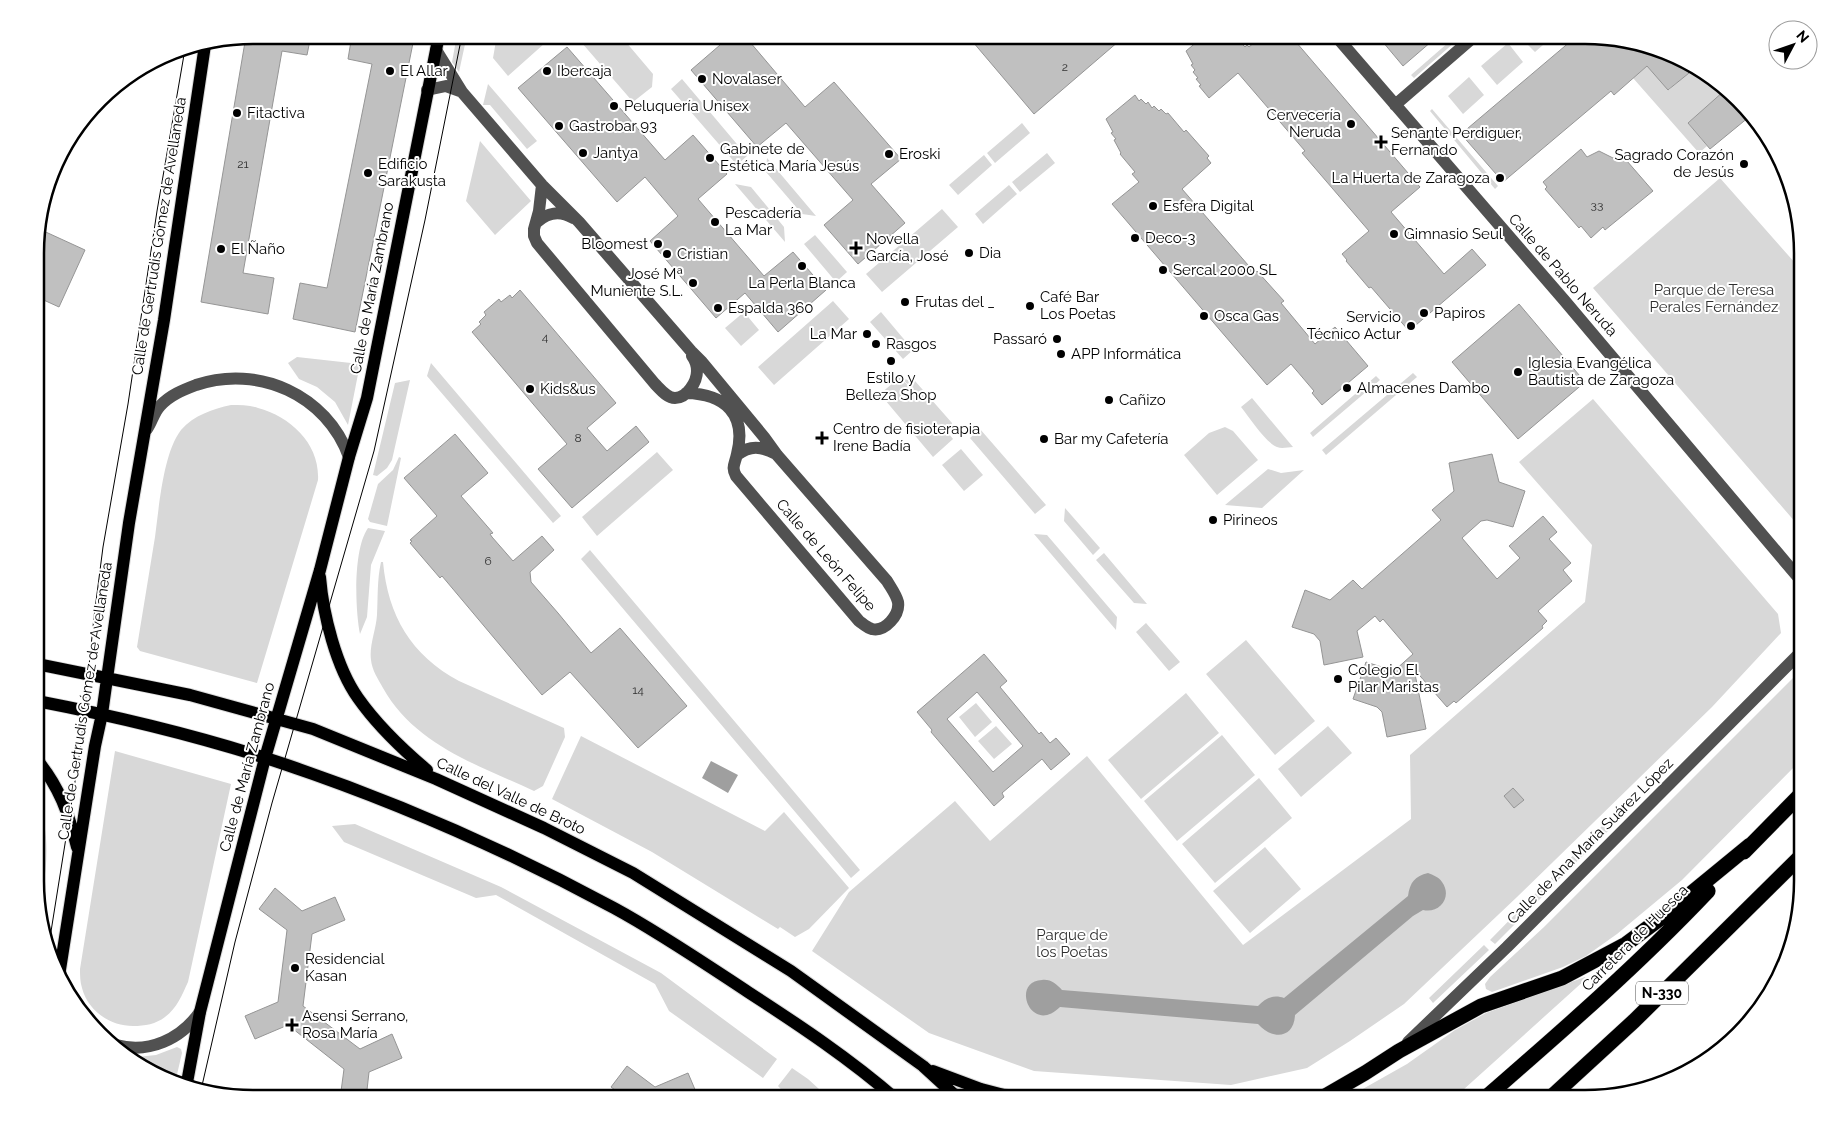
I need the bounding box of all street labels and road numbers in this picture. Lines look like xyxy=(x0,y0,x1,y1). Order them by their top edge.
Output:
street label: Calle de Gertrudis Gómez de Avellaneda xyxy=(128,96,190,376)
street label: Calle de María Zambrano xyxy=(346,200,398,375)
street label: Calle de Pablo Neruda xyxy=(1505,210,1621,340)
street label: Calle de León Felipe xyxy=(772,495,880,615)
street label: Calle de Gertrudis Gómez de Avellaneda xyxy=(54,561,116,841)
street label: Calle de María Zambrano xyxy=(216,680,278,854)
street label: Calle del Valle de Broto xyxy=(434,754,588,838)
street label: Calle de Ana María Suárez López xyxy=(1503,754,1677,928)
street label: Carretera de Huesca xyxy=(1578,881,1692,995)
road number: N-330 xyxy=(1636,981,1688,1004)

